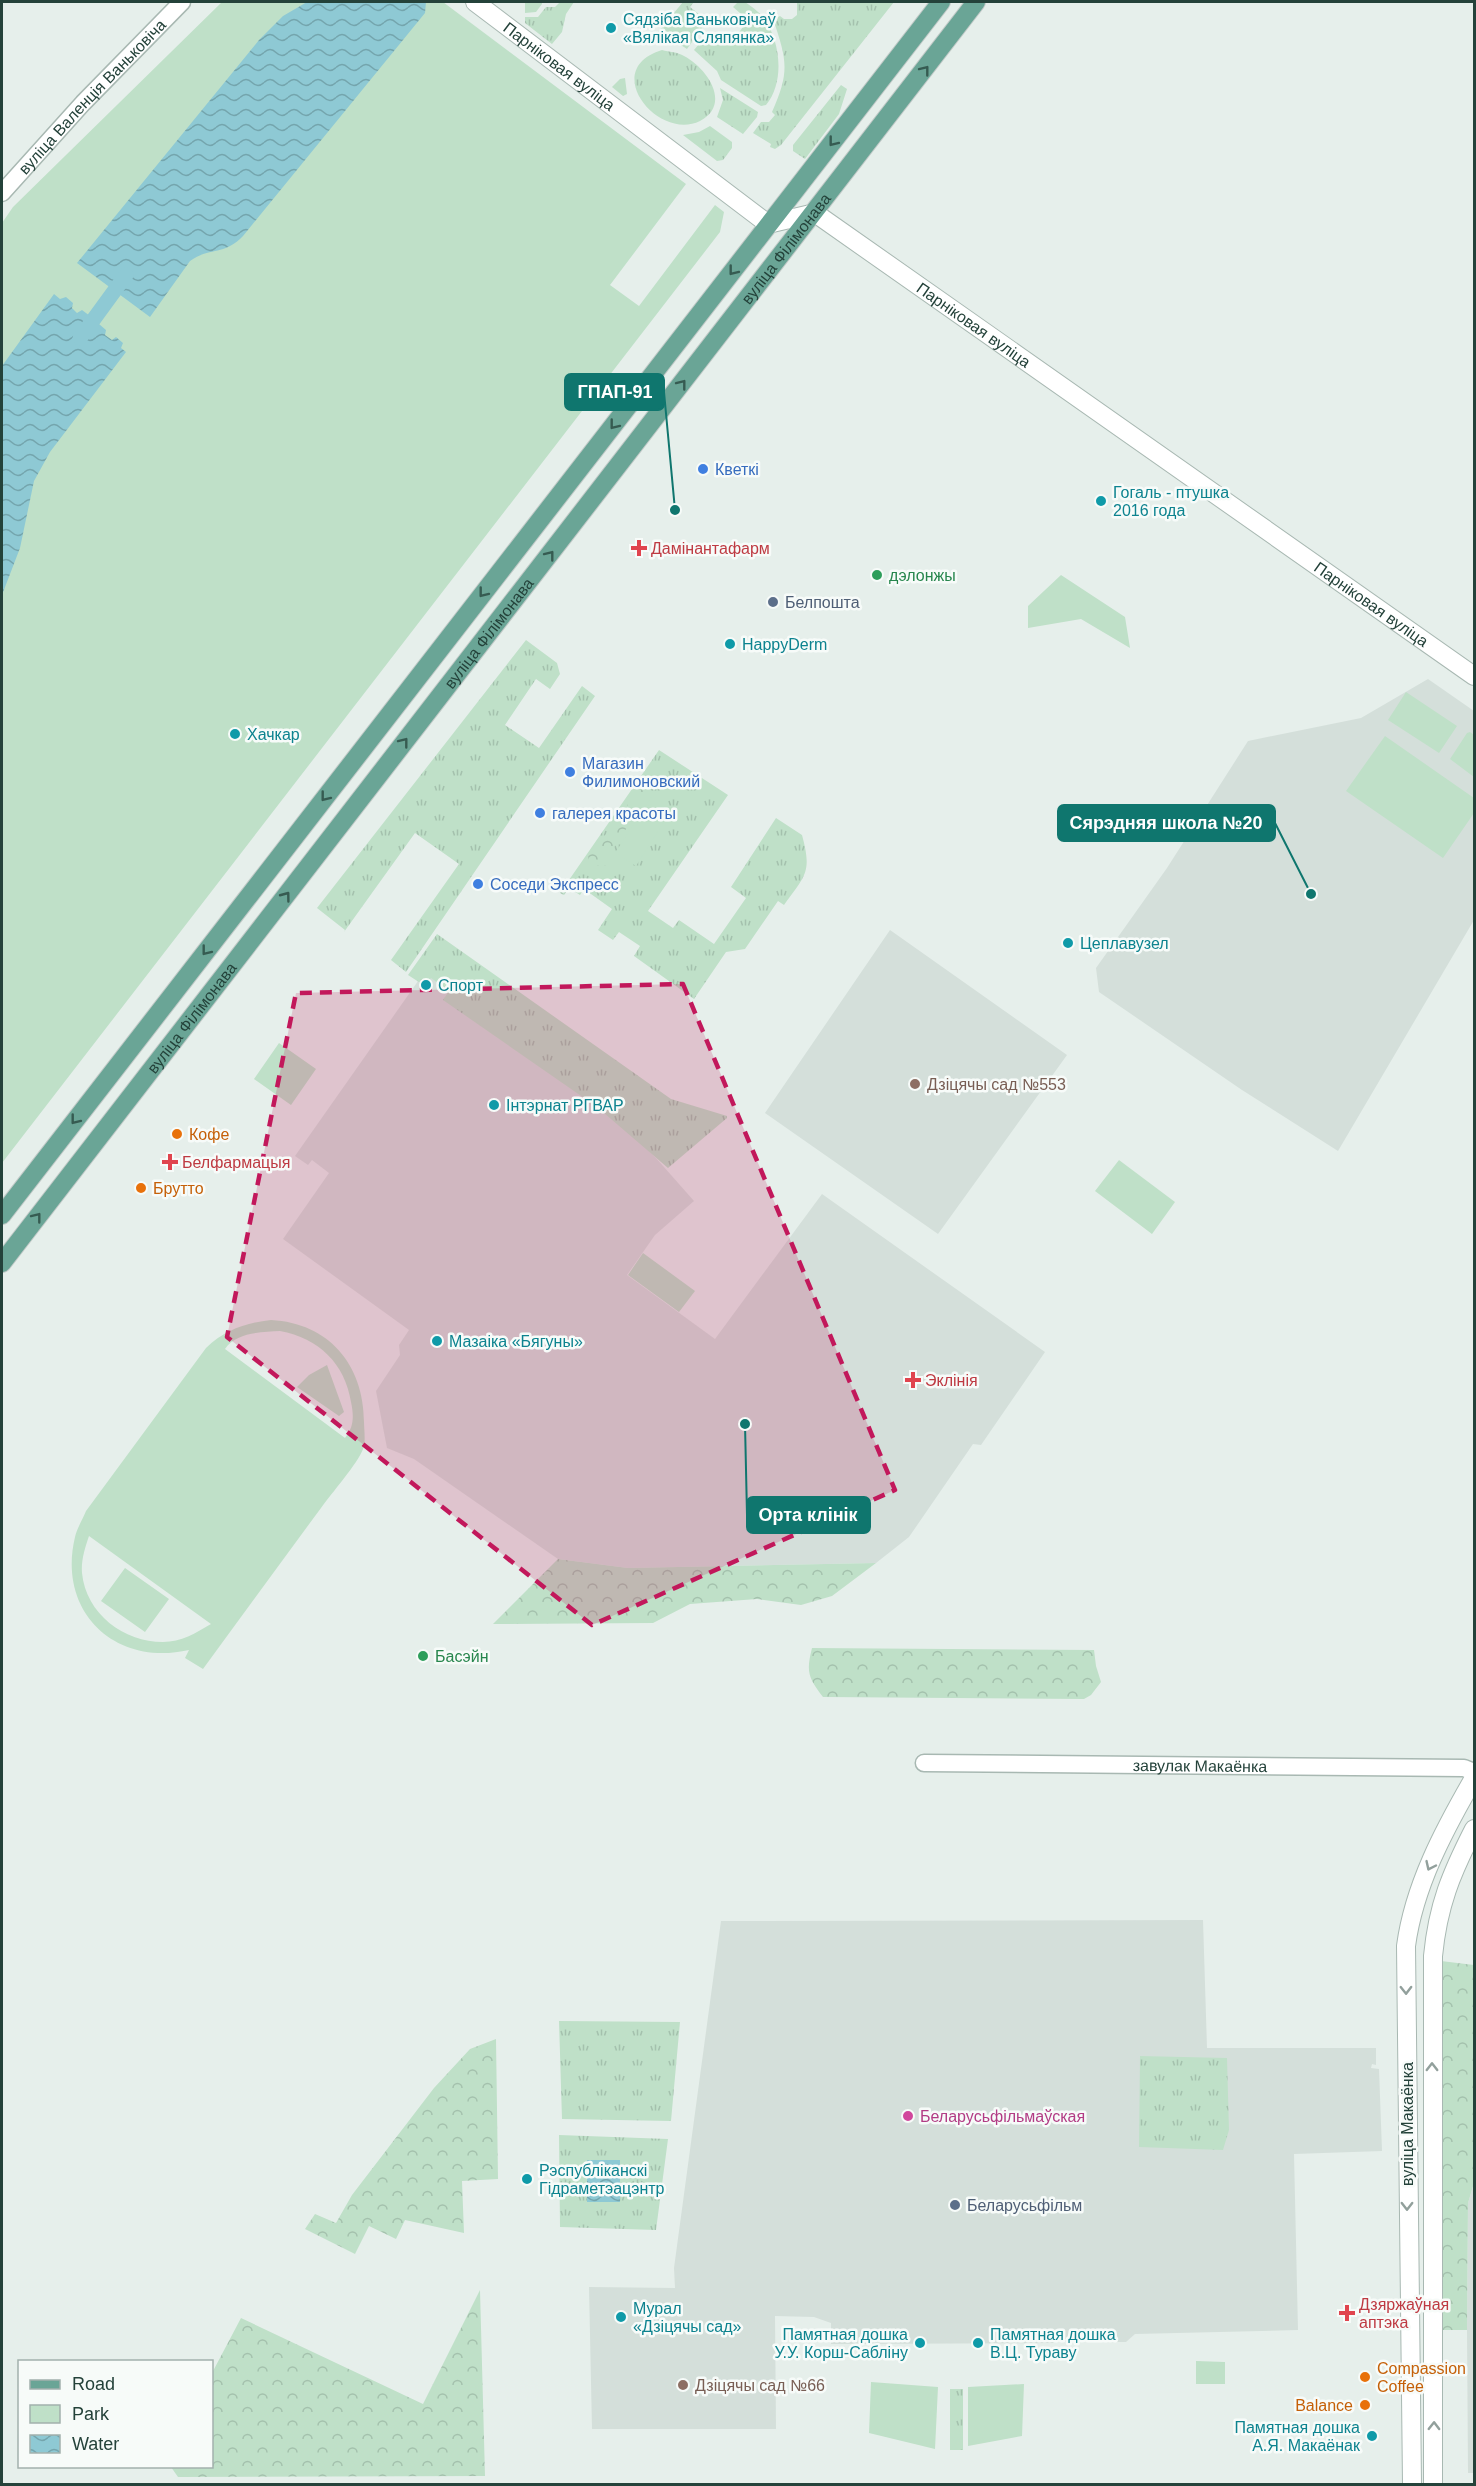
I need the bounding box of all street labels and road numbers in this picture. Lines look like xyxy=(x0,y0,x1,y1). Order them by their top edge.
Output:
street label: вуліца Валенція Ваньковіча xyxy=(15,16,169,177)
street label: Парніковая вуліца xyxy=(500,19,618,114)
street label: вуліца Філімонава xyxy=(738,190,834,307)
street label: Парніковая вуліца xyxy=(913,279,1034,371)
street label: Парніковая вуліца xyxy=(1311,559,1431,650)
street label: вуліца Філімонава xyxy=(441,575,537,692)
street label: вуліца Філімонава xyxy=(144,959,240,1076)
street label: завулак Макаёнка xyxy=(1133,1757,1267,1775)
street label: вуліца Макаёнка xyxy=(1399,2062,1416,2186)

